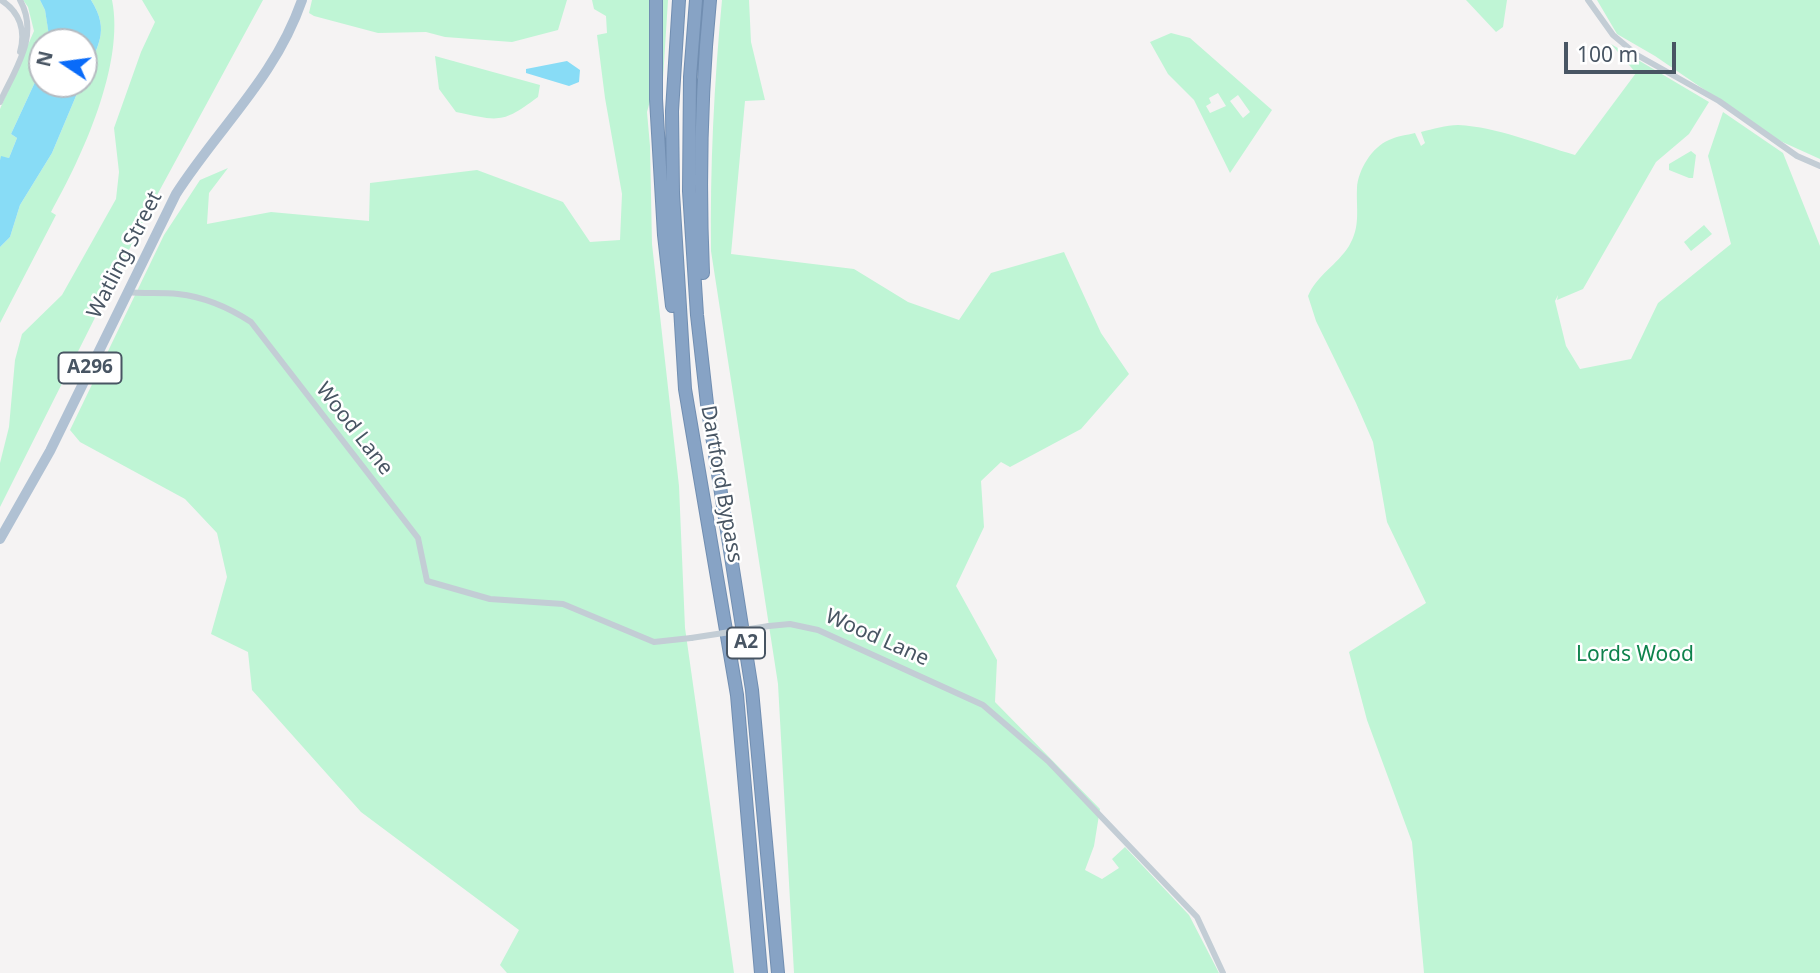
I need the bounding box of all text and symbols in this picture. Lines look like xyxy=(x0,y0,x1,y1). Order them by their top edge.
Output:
north arrow xyxy=(28,28,98,98)
scale bar xyxy=(1568,28,1680,72)
text: 100 m xyxy=(1577,40,1638,68)
text: N xyxy=(30,48,59,69)
street label: Watling Street xyxy=(82,187,168,323)
road number: A296 xyxy=(58,352,122,384)
street label: Wood Lane xyxy=(310,378,398,480)
street label: Dartford Bypass xyxy=(695,403,747,565)
street label: Wood Lane xyxy=(821,604,933,672)
road number: A2 xyxy=(727,628,765,658)
park label: Lords Wood xyxy=(1576,642,1694,668)

